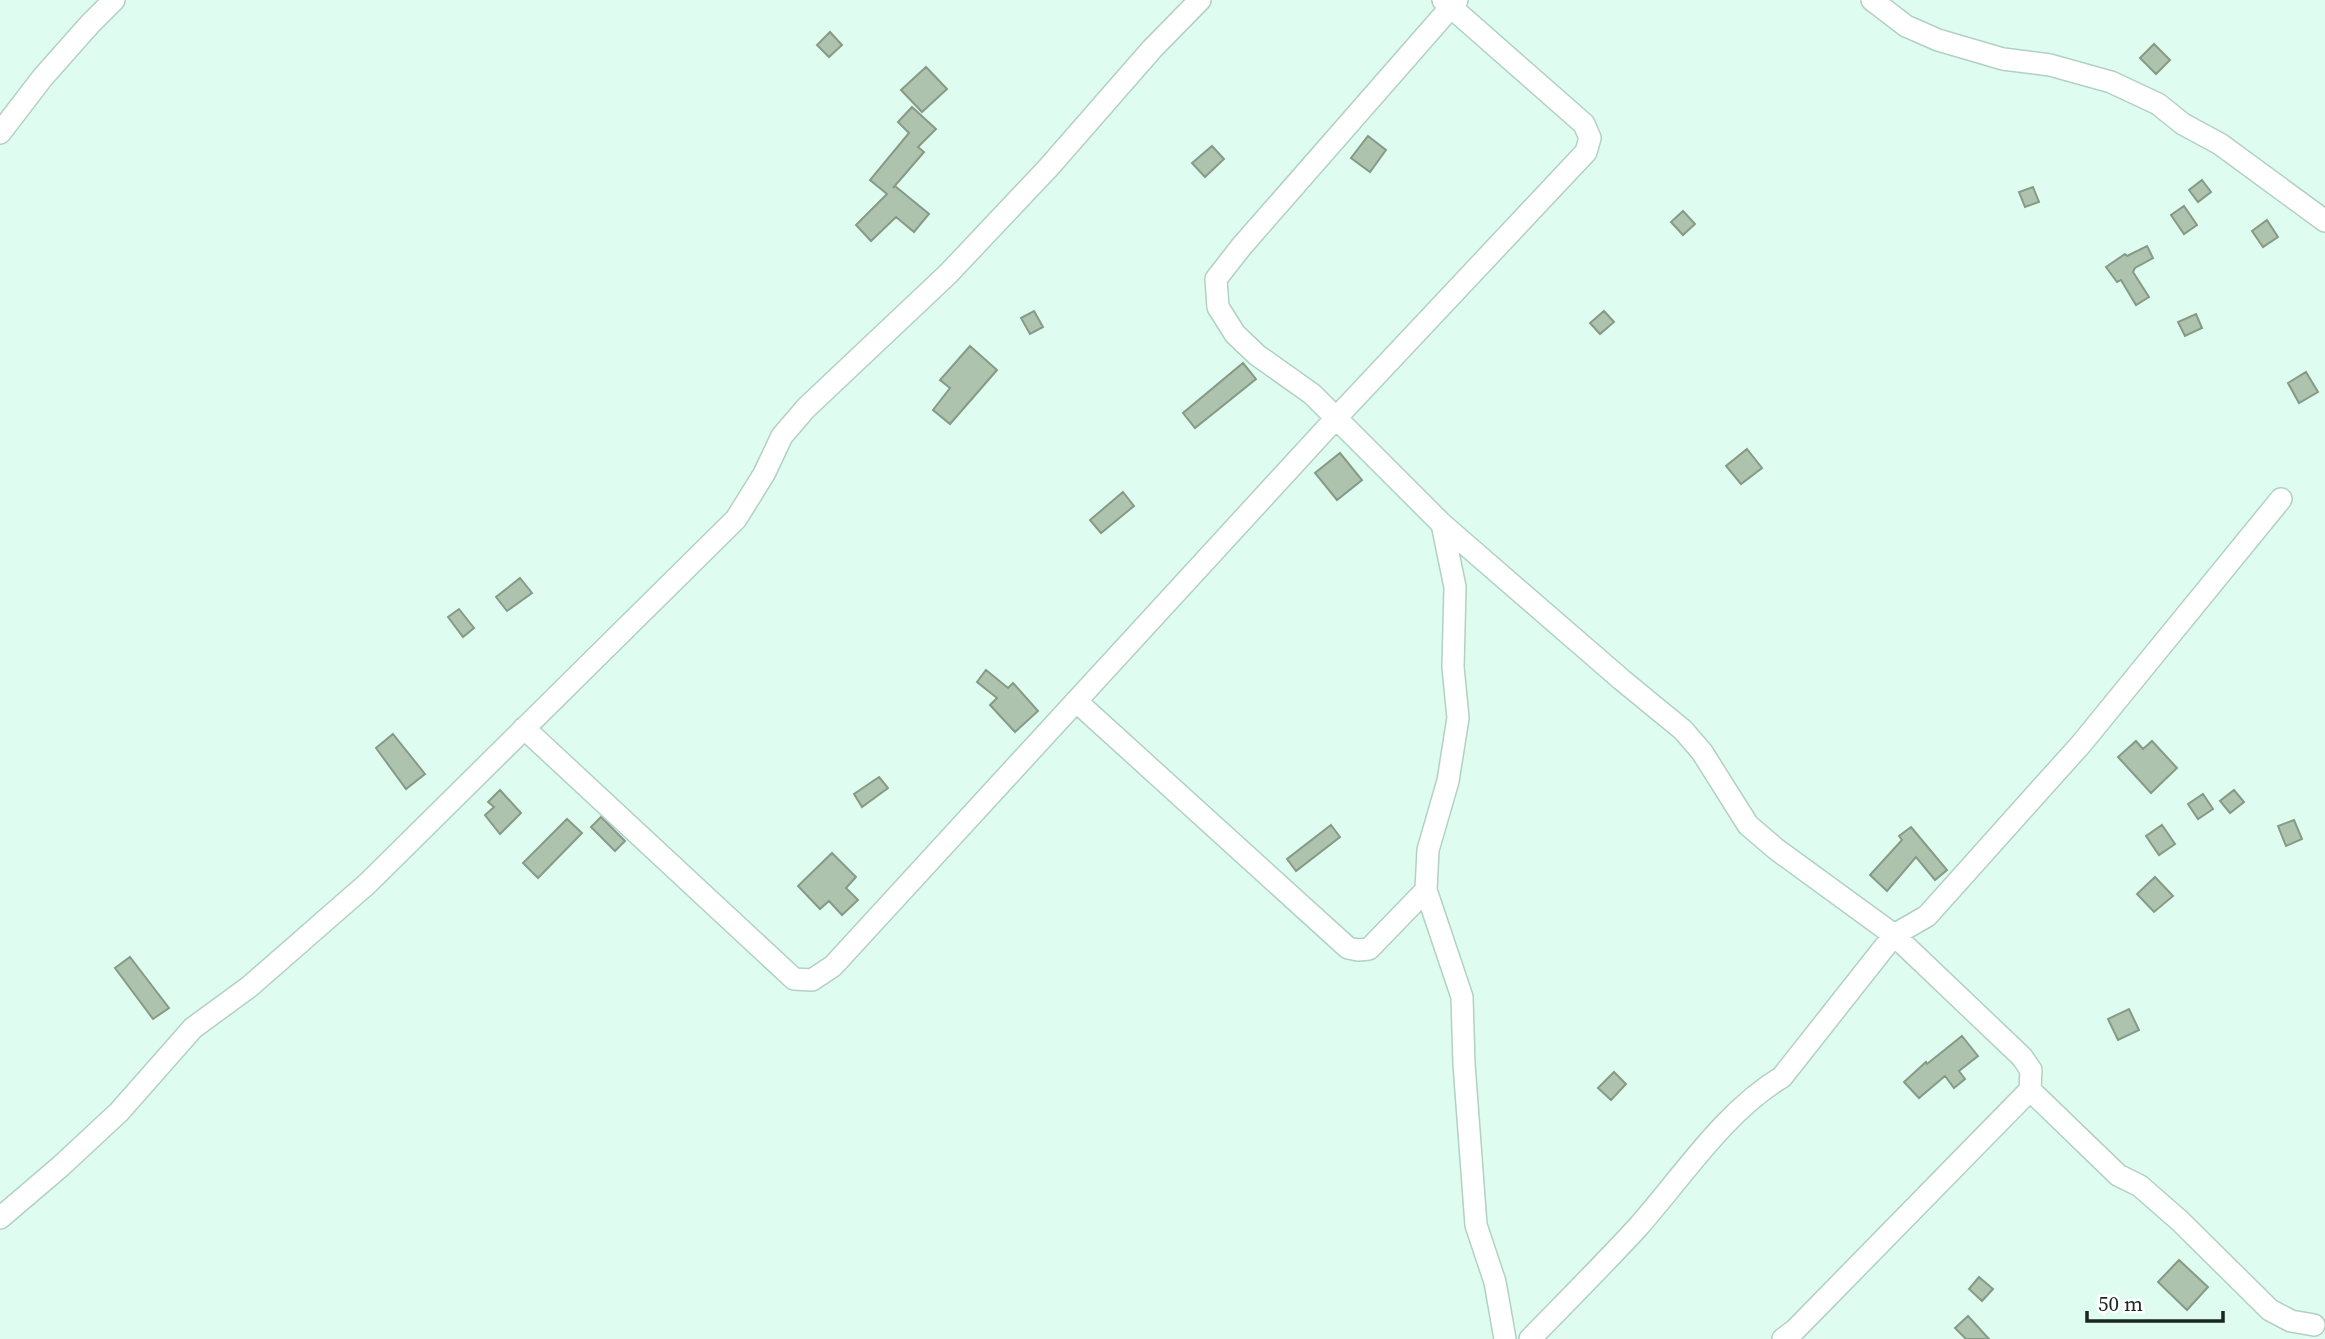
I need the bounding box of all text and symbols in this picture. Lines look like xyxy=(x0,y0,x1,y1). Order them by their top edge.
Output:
scale bar xyxy=(2087,1280,2224,1324)
text: 50 m xyxy=(2098,1289,2143,1318)

